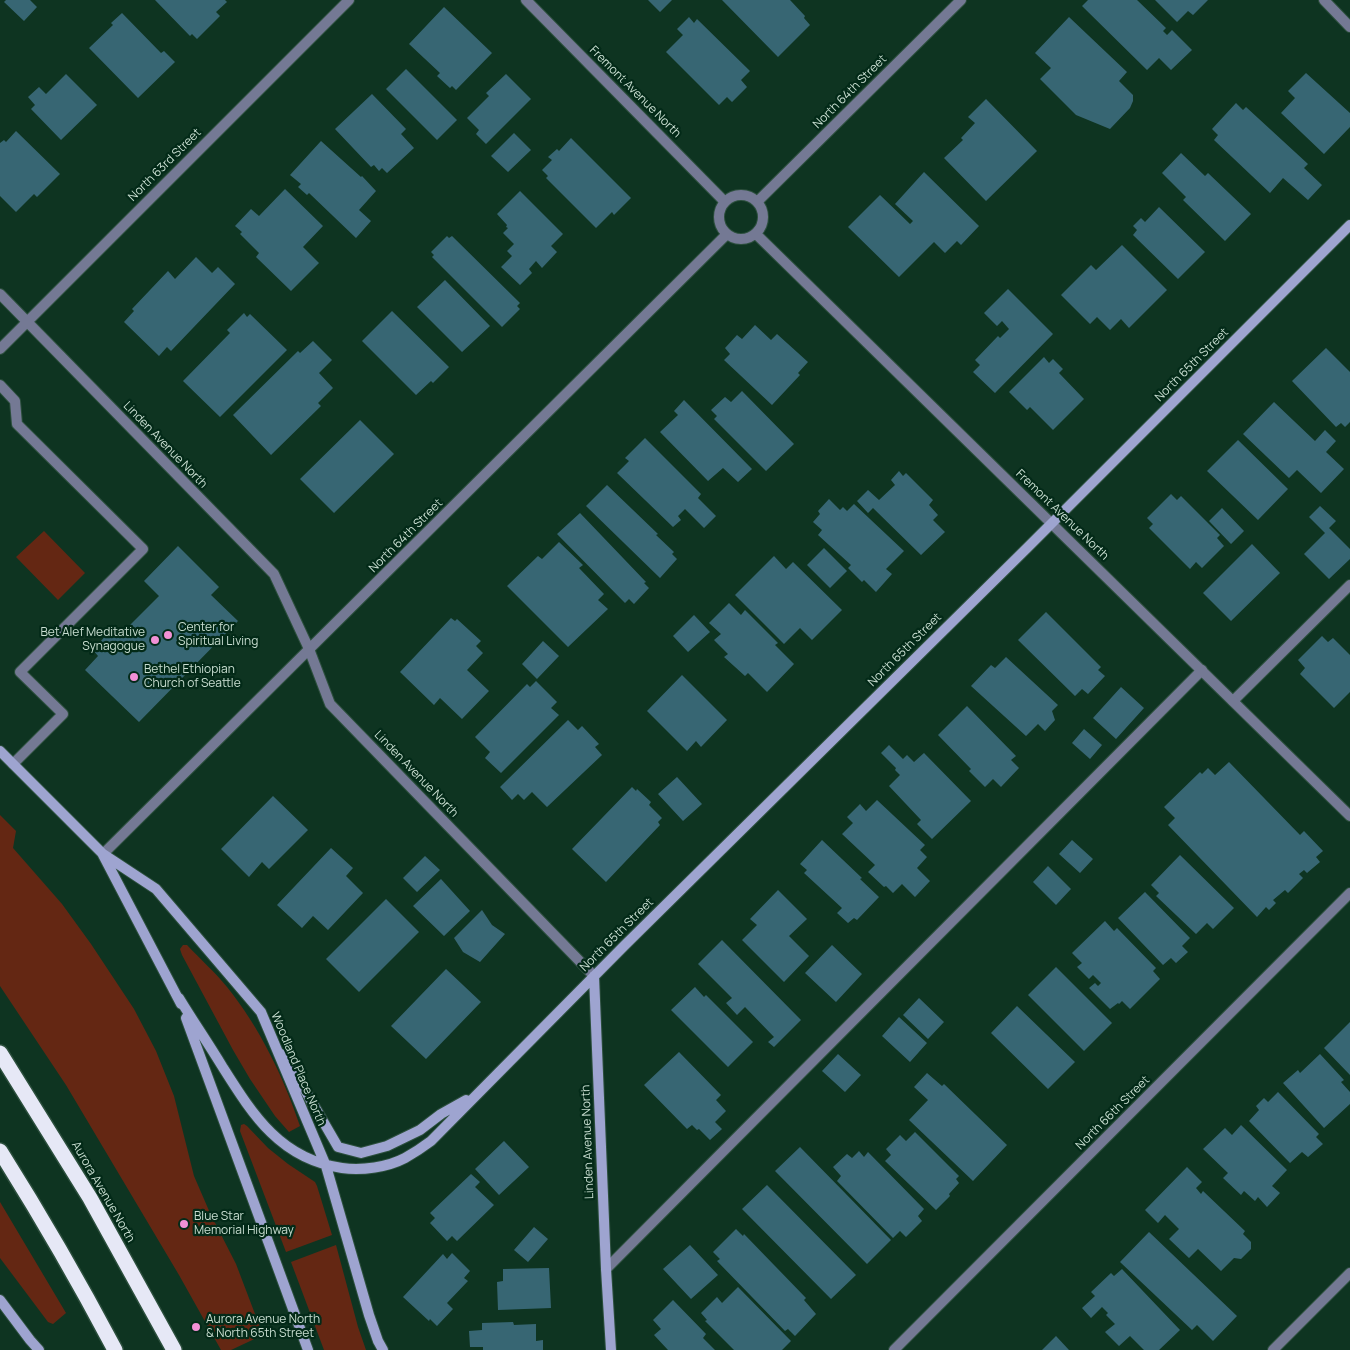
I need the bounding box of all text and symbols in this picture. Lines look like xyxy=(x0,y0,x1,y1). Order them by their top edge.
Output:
street label: Fremont Avenue North xyxy=(586,43,684,141)
street label: North 64th Street xyxy=(810,52,890,132)
street label: North 63rd Street xyxy=(126,126,204,204)
street label: North 65th Street xyxy=(1152,325,1232,405)
street label: Linden Avenue North xyxy=(120,399,210,491)
street label: Fremont Avenue North xyxy=(1013,467,1111,563)
street label: North 64th Street xyxy=(366,496,446,576)
street label: North 65th Street xyxy=(865,610,945,690)
place label: Center for Spiritual Living xyxy=(178,621,258,649)
place label: Bet Alef Meditative Synagogue xyxy=(40,626,145,654)
marker: Center for Spiritual Living xyxy=(162,629,174,641)
marker: Bet Alef Meditative Synagogue xyxy=(149,634,161,646)
place label: Bethel Ethiopian Church of Seattle xyxy=(144,663,241,691)
marker: Bethel Ethiopian Church of Seattle xyxy=(128,671,140,683)
street label: Linden Avenue North xyxy=(371,728,461,820)
street label: North 65th Street xyxy=(577,895,657,975)
street label: Woodland Place North xyxy=(268,1010,328,1128)
street label: North 66th Street xyxy=(1073,1073,1153,1153)
street label: Linden Avenue North xyxy=(579,1085,597,1199)
street label: Aurora Avenue North xyxy=(68,1139,138,1245)
place label: Blue Star Memorial Highway xyxy=(194,1210,294,1238)
marker: Blue Star Memorial Highway xyxy=(178,1218,190,1230)
place label: Aurora Avenue North & North 65th Street xyxy=(206,1313,320,1341)
marker: Aurora Avenue North & North 65th Street xyxy=(190,1321,202,1333)

